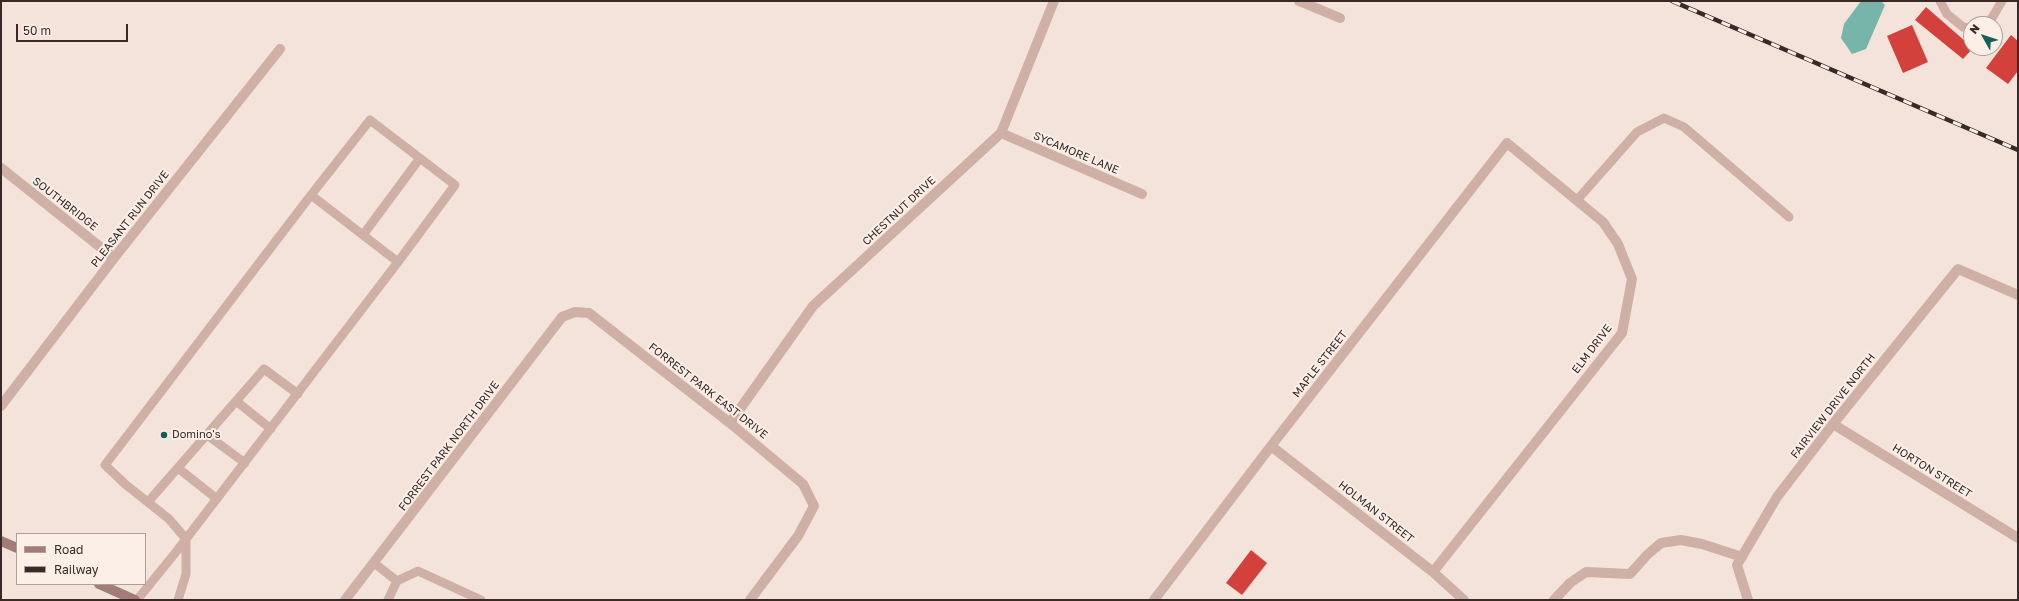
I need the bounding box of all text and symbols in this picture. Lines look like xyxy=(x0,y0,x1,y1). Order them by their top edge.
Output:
scale bar xyxy=(18,16,130,42)
north arrow xyxy=(1963,16,2003,56)
text: N xyxy=(1966,21,1982,36)
text: 50 m xyxy=(23,23,51,38)
street label: SYCAMORE LANE xyxy=(1031,129,1121,177)
street label: PLEASANT RUN DRIVE xyxy=(88,168,172,270)
street label: CHESTNUT DRIVE xyxy=(860,174,938,248)
street label: SOUTHBRIDGE xyxy=(30,175,100,233)
street label: ELM DRIVE xyxy=(1569,322,1615,376)
street label: MAPLE STREET xyxy=(1290,328,1350,400)
street label: FORREST PARK EAST DRIVE xyxy=(646,340,770,442)
street label: FAIRVIEW DRIVE NORTH xyxy=(1788,351,1878,461)
street label: FORREST PARK NORTH DRIVE xyxy=(396,379,502,513)
place label: Domino's xyxy=(172,428,220,442)
marker: Domino's xyxy=(159,430,169,440)
street label: HORTON STREET xyxy=(1890,441,1974,501)
street label: HOLMAN STREET xyxy=(1336,478,1416,546)
legend xyxy=(16,533,146,585)
text: Road xyxy=(54,542,83,557)
text: Railway xyxy=(54,562,99,577)

